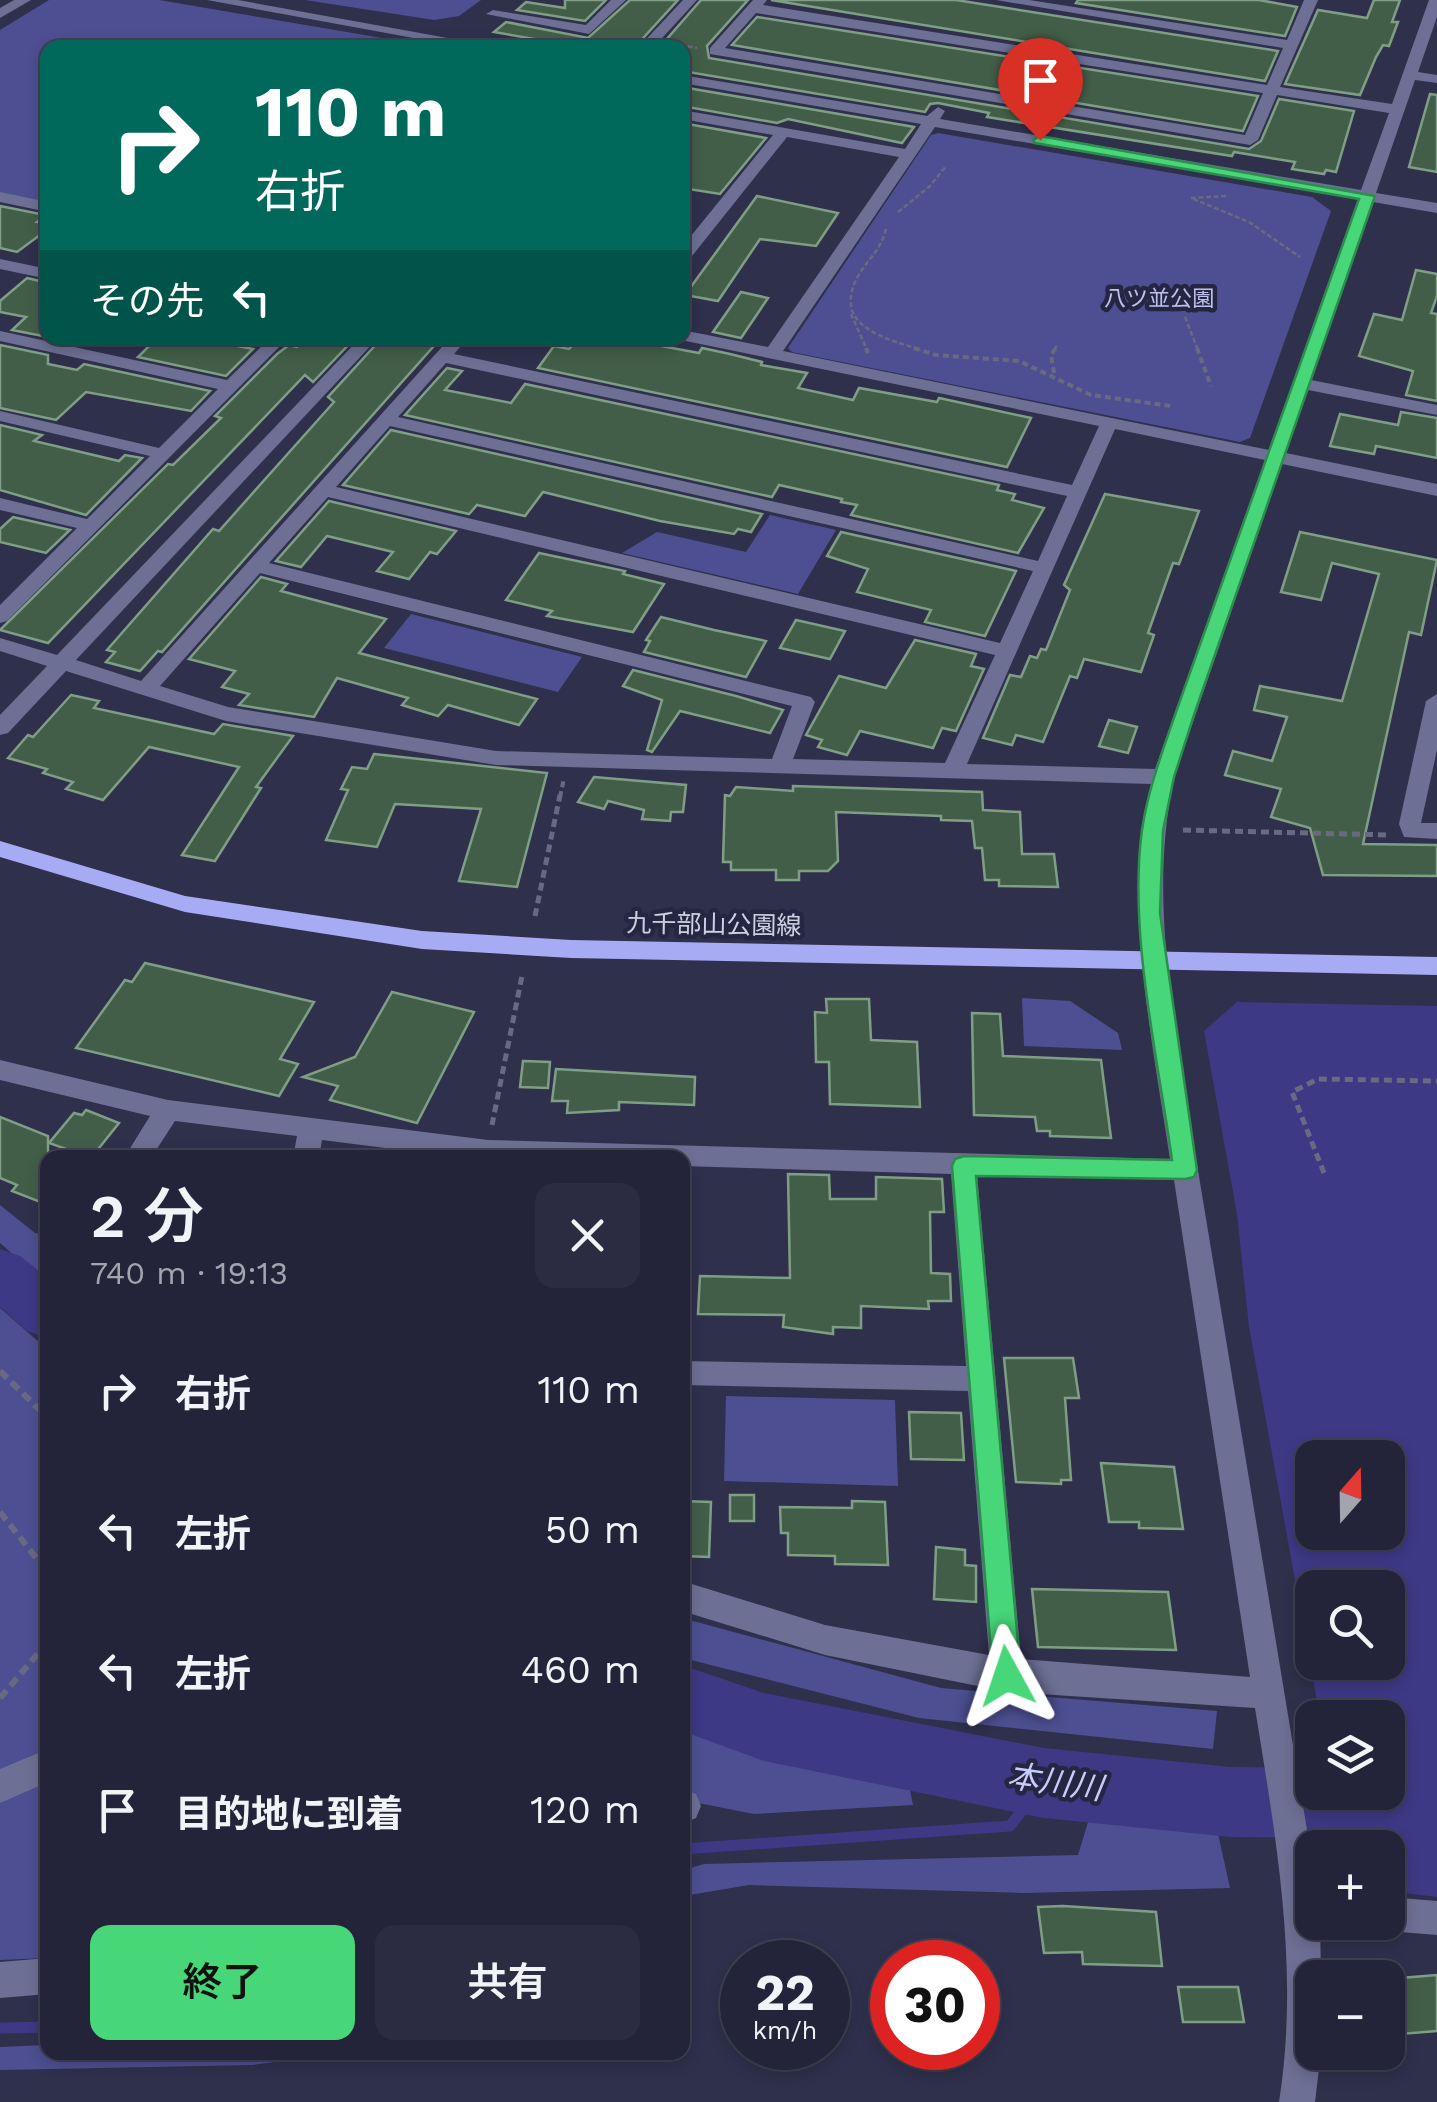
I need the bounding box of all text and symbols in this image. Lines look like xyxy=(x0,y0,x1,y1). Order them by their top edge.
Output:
pin xyxy=(998,38,1083,141)
icon: arrive xyxy=(1013,53,1068,108)
text: 110 m xyxy=(255,71,446,153)
icon: right xyxy=(90,80,220,210)
text: 右折 xyxy=(255,165,345,218)
icon: left xyxy=(224,270,279,325)
text: その先 xyxy=(90,279,204,323)
park label: 八ツ並公園 xyxy=(1104,286,1214,311)
street label: 九千部山公園線 xyxy=(626,908,802,941)
text: 2 分 xyxy=(90,1181,204,1252)
button: close xyxy=(535,1183,640,1288)
text: 740 m · 19:13 xyxy=(90,1254,288,1292)
icon: right xyxy=(90,1363,145,1418)
text: 110 m xyxy=(538,1368,640,1412)
text: 右折 xyxy=(175,1372,251,1416)
north arrow xyxy=(1295,1440,1405,1550)
map controls xyxy=(1295,1440,1405,2070)
icon: left xyxy=(90,1503,145,1558)
text: 50 m xyxy=(545,1508,640,1552)
text: 左折 xyxy=(175,1512,251,1556)
button: search xyxy=(1295,1570,1405,1680)
position arrow xyxy=(955,1624,1059,1728)
icon: left xyxy=(90,1643,145,1698)
text: 460 m xyxy=(521,1648,640,1692)
text: 左折 xyxy=(175,1652,251,1696)
button: layers xyxy=(1295,1700,1405,1810)
water label: 本川川 xyxy=(1005,1757,1108,1808)
icon: arrive xyxy=(90,1783,145,1838)
text: 120 m xyxy=(530,1788,640,1832)
text: 目的地に到着 xyxy=(175,1792,403,1836)
button: + xyxy=(1295,1830,1405,1940)
button: 終了 xyxy=(90,1925,355,2040)
button: 共有 xyxy=(375,1925,640,2040)
speed limit sign: 30 xyxy=(870,1940,1000,2070)
button: − xyxy=(1295,1960,1405,2070)
text: 22 xyxy=(755,1963,815,2022)
text: km/h xyxy=(753,2016,817,2045)

